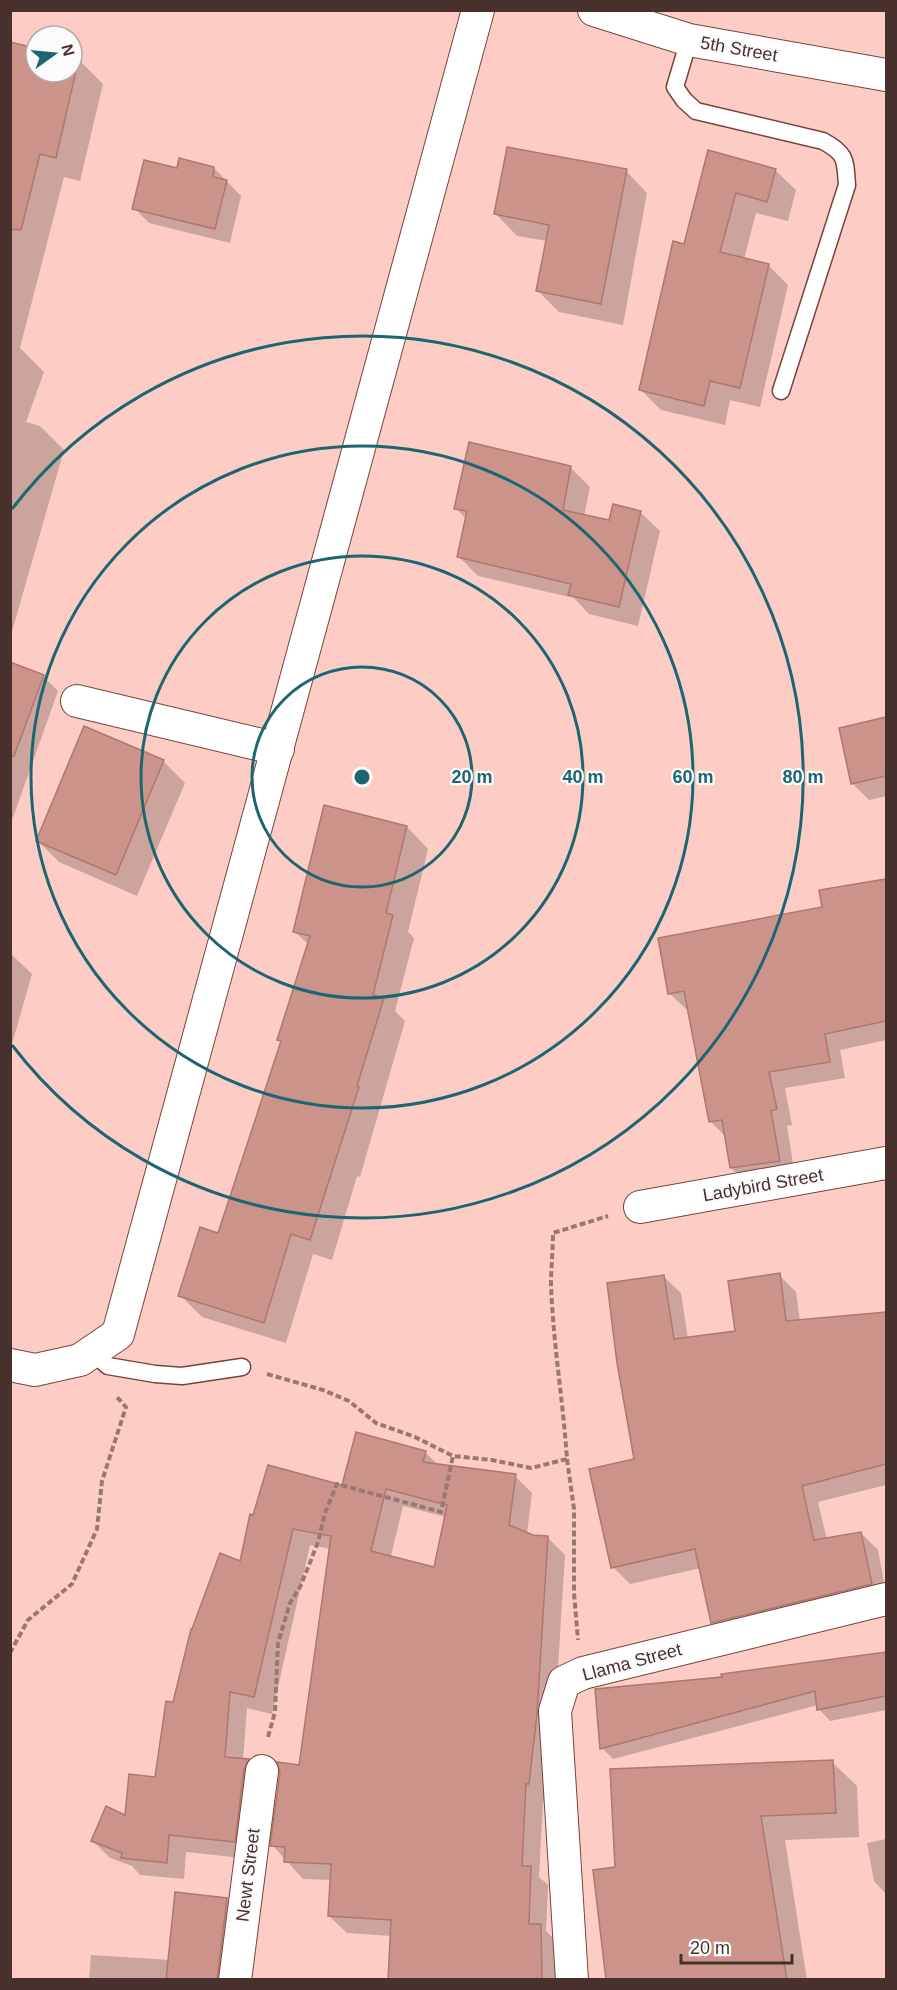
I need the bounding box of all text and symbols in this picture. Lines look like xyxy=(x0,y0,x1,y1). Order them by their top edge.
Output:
north arrow xyxy=(24,24,84,84)
street label: 5th Street xyxy=(699,32,779,66)
text: N xyxy=(58,42,78,58)
centre of rings xyxy=(352,767,372,787)
text: 20 m xyxy=(451,767,493,787)
text: 40 m xyxy=(562,767,604,787)
text: 60 m xyxy=(672,767,714,787)
text: 80 m xyxy=(782,767,824,787)
street label: Ladybird Street xyxy=(701,1165,825,1205)
street label: Llama Street xyxy=(580,1639,684,1685)
street label: Newt Street xyxy=(232,1827,264,1923)
scale bar xyxy=(681,1927,792,1965)
text: 20 m xyxy=(690,1938,730,1958)

